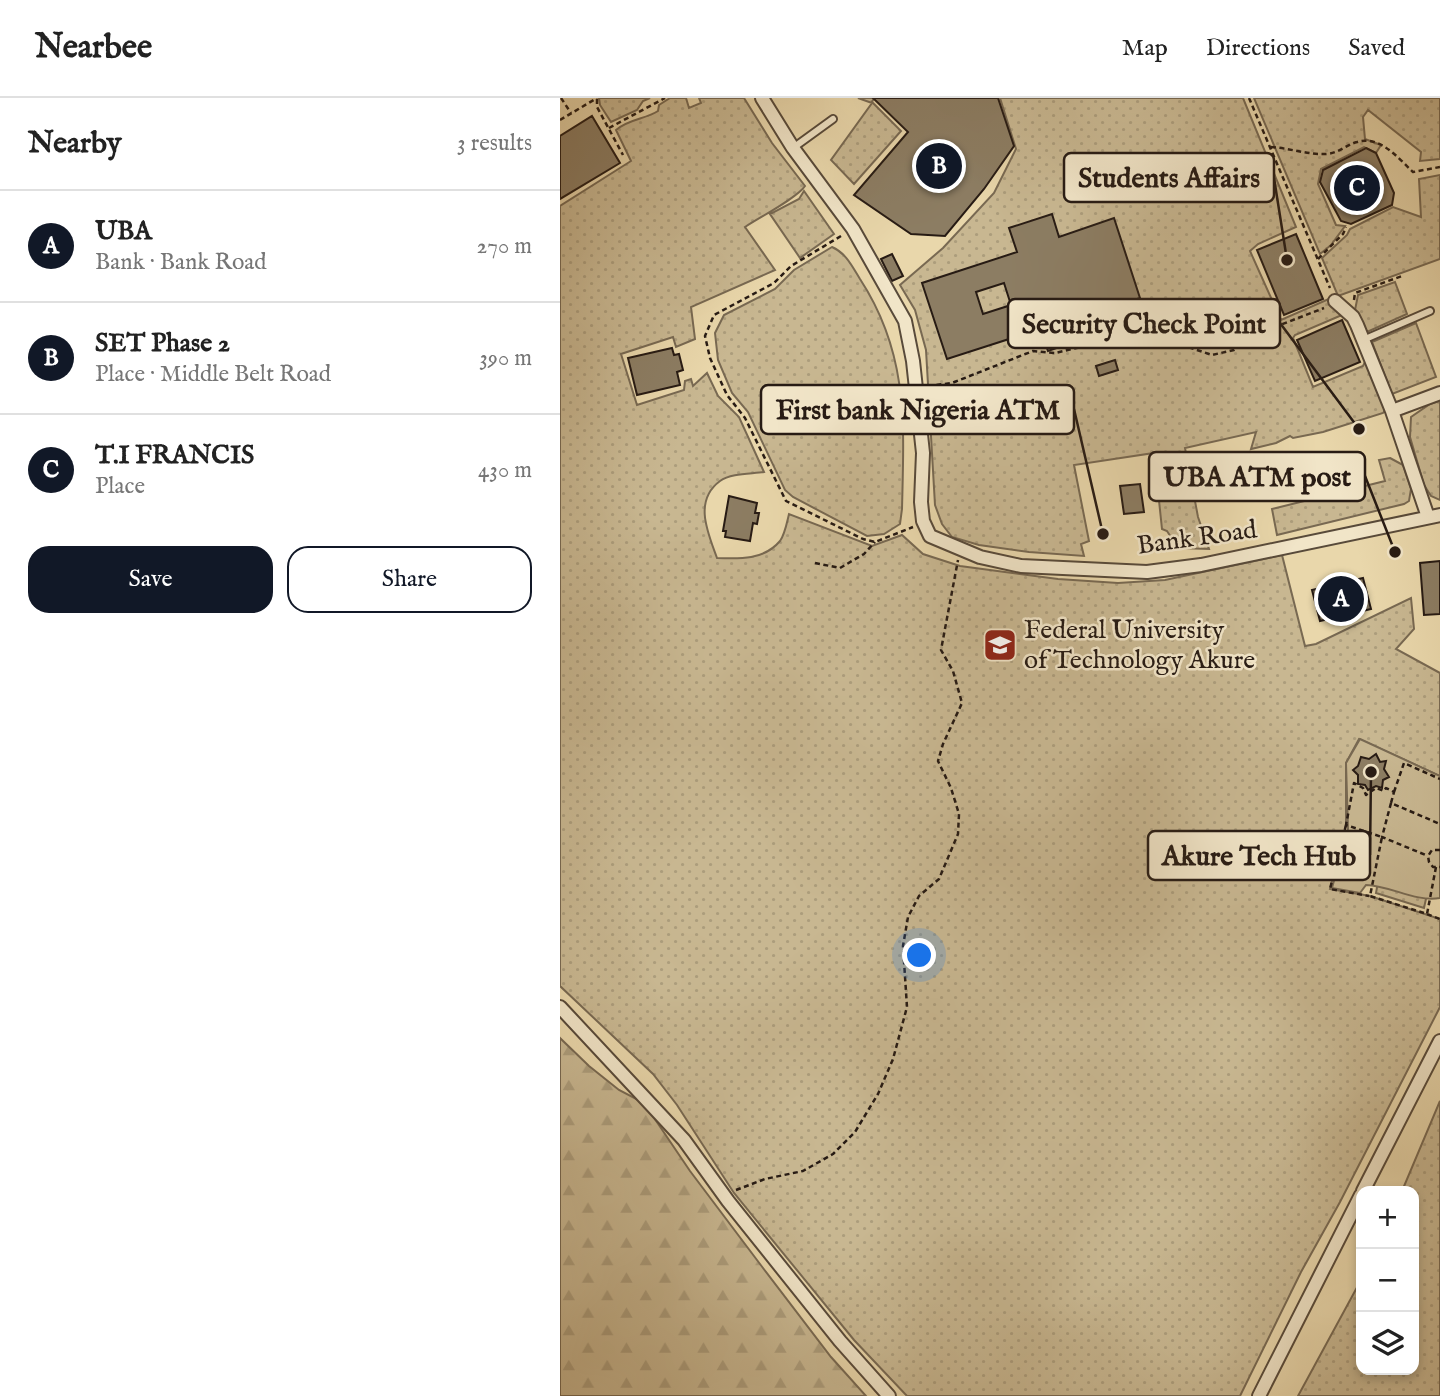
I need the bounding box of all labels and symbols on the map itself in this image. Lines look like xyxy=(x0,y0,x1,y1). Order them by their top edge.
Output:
pin: B xyxy=(916,140,962,192)
callout: Students Affairs xyxy=(1064,153,1274,202)
text: Students Affairs xyxy=(1078,162,1260,197)
pin: C xyxy=(1334,162,1380,214)
callout: Security Check Point xyxy=(1008,299,1280,348)
text: Security Check Point xyxy=(1022,308,1267,343)
callout: First bank Nigeria ATM xyxy=(761,385,1074,434)
text: First bank Nigeria ATM xyxy=(776,394,1061,429)
callout: UBA ATM post xyxy=(1149,452,1365,501)
text: UBA ATM post xyxy=(1163,461,1351,496)
street label: Bank Road xyxy=(1135,513,1259,563)
pin: A xyxy=(1318,573,1364,625)
place label: Federal University of Technology Akure xyxy=(1024,614,1255,677)
school or university icon: Federal University of Technology Akure xyxy=(981,626,1019,664)
callout: Akure Tech Hub xyxy=(1148,831,1370,880)
text: Akure Tech Hub xyxy=(1161,840,1356,875)
your location xyxy=(902,938,936,972)

